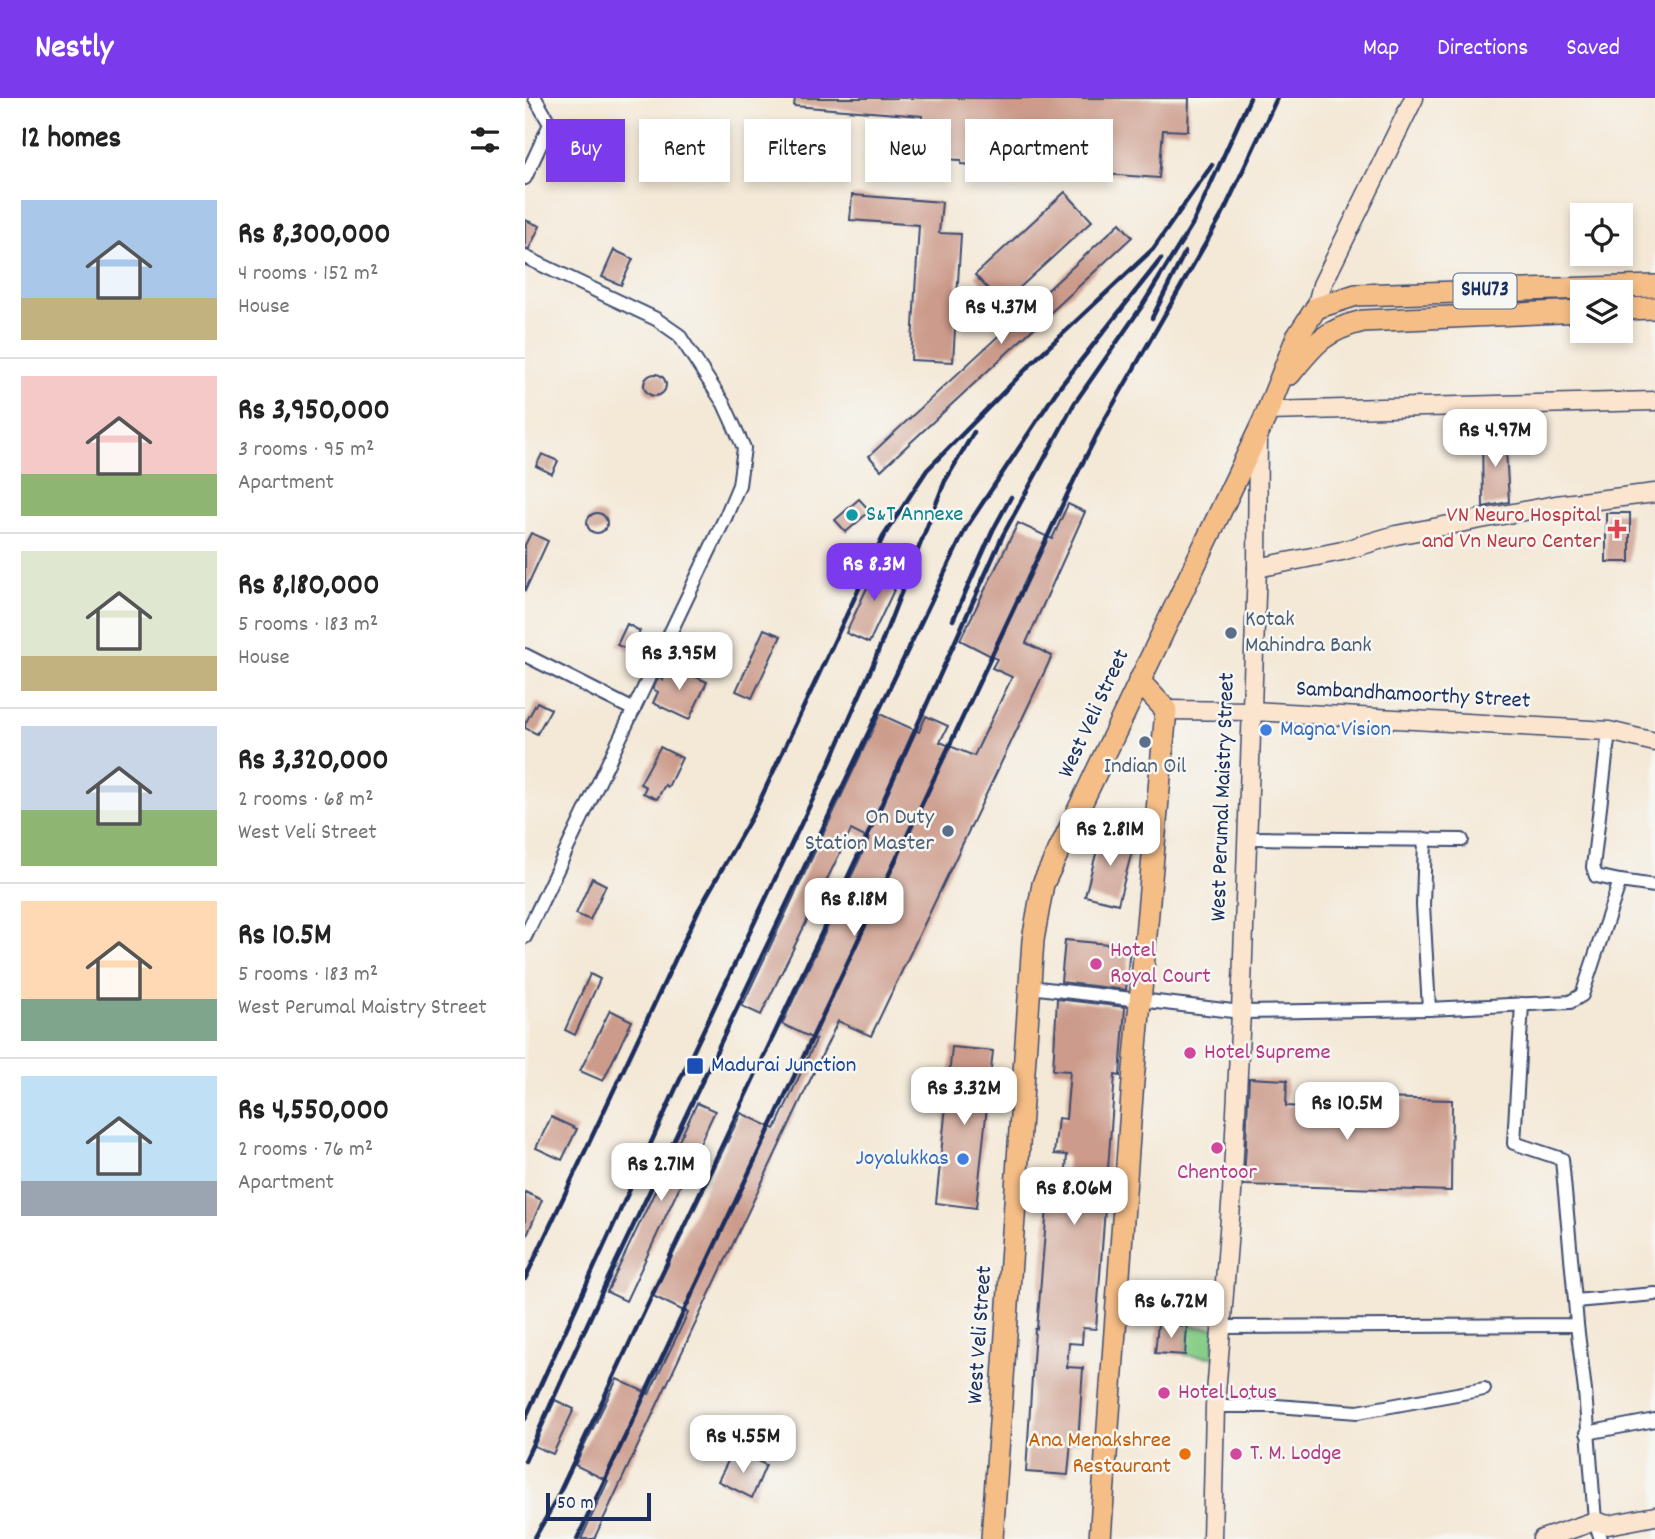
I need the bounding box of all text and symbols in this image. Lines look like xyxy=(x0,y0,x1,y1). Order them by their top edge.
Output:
text: Nestly xyxy=(35,26,113,73)
text: Map xyxy=(1363,32,1399,66)
text: Directions xyxy=(1437,32,1528,66)
text: Saved xyxy=(1566,32,1620,66)
text: 12 homes xyxy=(21,119,121,162)
chip: Buy xyxy=(546,119,625,182)
chip: Rent xyxy=(639,119,730,182)
chip: Filters xyxy=(744,119,851,182)
chip: New xyxy=(865,119,951,182)
chip: Apartment xyxy=(965,119,1113,182)
icon: filters xyxy=(466,121,504,159)
map controls xyxy=(1570,203,1633,343)
button: locate xyxy=(1570,203,1633,266)
text: Rs 8,300,000 xyxy=(238,215,391,258)
icon: home xyxy=(77,228,161,312)
text: 4 rooms · 152 m² xyxy=(238,258,378,291)
road number: SHU73 xyxy=(1453,274,1517,308)
button: layers xyxy=(1570,280,1633,343)
pin: Rs 4.37M xyxy=(929,286,1073,346)
text: House xyxy=(238,291,290,324)
text: Rs 4.37M xyxy=(965,292,1037,325)
text: Rs 3,950,000 xyxy=(238,391,390,434)
icon: home xyxy=(77,404,161,488)
pin: Rs 4.97M xyxy=(1423,410,1567,469)
text: Rs 4.97M xyxy=(1459,415,1531,448)
text: 3 rooms · 95 m² xyxy=(238,434,374,467)
text: Apartment xyxy=(238,467,334,500)
place label: S&T Annexe xyxy=(866,499,963,532)
place label: VN Neuro Hospital and Vn Neuro Center xyxy=(1422,500,1602,559)
marker: S&T Annexe xyxy=(844,507,860,523)
marker: VN Neuro Hospital and Vn Neuro Center xyxy=(1607,519,1627,539)
pin: Rs 8.3M xyxy=(809,544,939,603)
text: Rs 8.3M xyxy=(843,549,905,582)
text: Rs 8,180,000 xyxy=(238,566,380,609)
icon: home xyxy=(77,579,161,663)
place label: Kotak Mahindra Bank xyxy=(1245,604,1372,663)
text: 5 rooms · 183 m² xyxy=(238,609,378,642)
marker: Kotak Mahindra Bank xyxy=(1223,625,1239,641)
pin: Rs 3.95M xyxy=(607,632,751,692)
text: Rs 3.95M xyxy=(642,638,716,671)
text: House xyxy=(238,642,290,675)
street label: West Veli Street xyxy=(1051,644,1139,784)
street label: West Perumal Maistry Street xyxy=(1203,672,1245,922)
street label: Sambandhamoorthy Street xyxy=(1295,673,1531,719)
place label: Magna Vision xyxy=(1280,714,1391,747)
marker: Magna Vision xyxy=(1258,722,1274,738)
marker: Indian Oil xyxy=(1137,734,1153,750)
text: Rs 3,320,000 xyxy=(238,741,389,784)
place label: Indian Oil xyxy=(1104,751,1187,784)
icon: home xyxy=(77,754,161,838)
text: 2 rooms · 68 m² xyxy=(238,784,374,817)
place label: On Duty Station Master xyxy=(805,802,935,861)
pin: Rs 2.81M xyxy=(1038,808,1182,868)
text: Rs 2.81M xyxy=(1076,814,1144,847)
text: West Veli Street xyxy=(238,817,377,850)
marker: On Duty Station Master xyxy=(940,823,956,839)
pin: Rs 8.18M xyxy=(782,878,926,938)
text: Rs 8.18M xyxy=(821,884,887,917)
text: Rs 10.5M xyxy=(238,916,331,959)
icon: home xyxy=(77,929,161,1013)
place label: Hotel Royal Court xyxy=(1110,935,1211,994)
marker: Hotel Royal Court xyxy=(1088,956,1104,972)
text: 5 rooms · 183 m² xyxy=(238,959,378,992)
text: West Perumal Maistry Street xyxy=(238,992,487,1025)
place label: Hotel Supreme xyxy=(1204,1037,1331,1070)
marker: Hotel Supreme xyxy=(1182,1045,1198,1061)
place label: Madurai Junction xyxy=(711,1050,856,1083)
marker: Madurai Junction xyxy=(685,1056,705,1076)
pin: Rs 3.32M xyxy=(892,1068,1036,1127)
text: Rs 3.32M xyxy=(927,1073,1001,1106)
pin: Rs 10.5M xyxy=(1275,1082,1419,1142)
text: Rs 10.5M xyxy=(1311,1088,1383,1121)
text: Rs 4,550,000 xyxy=(238,1091,389,1134)
icon: home xyxy=(77,1104,161,1188)
text: 2 rooms · 76 m² xyxy=(238,1134,373,1167)
marker: Chentoor xyxy=(1209,1140,1225,1156)
place label: Joyalukkas xyxy=(856,1143,949,1176)
pin: Rs 2.71M xyxy=(589,1144,733,1203)
text: Rs 2.71M xyxy=(627,1149,695,1182)
marker: Joyalukkas xyxy=(955,1151,971,1167)
place label: Chentoor xyxy=(1177,1157,1258,1190)
text: Apartment xyxy=(238,1167,334,1200)
pin: Rs 8.06M xyxy=(1002,1168,1146,1227)
text: Rs 8.06M xyxy=(1036,1173,1112,1206)
street label: West Veli Street xyxy=(960,1265,1002,1405)
pin: Rs 6.72M xyxy=(1099,1280,1243,1340)
text: Rs 6.72M xyxy=(1134,1286,1208,1319)
place label: Hotel Lotus xyxy=(1178,1377,1277,1410)
marker: Hotel Lotus xyxy=(1156,1385,1172,1401)
pin: Rs 4.55M xyxy=(671,1416,815,1475)
text: Rs 4.55M xyxy=(706,1421,780,1454)
place label: Ana Menakshree Restaurant xyxy=(1028,1425,1171,1484)
place label: T. M. Lodge xyxy=(1250,1438,1341,1471)
marker: Ana Menakshree Restaurant xyxy=(1177,1446,1193,1462)
marker: T. M. Lodge xyxy=(1228,1446,1244,1462)
scale bar xyxy=(546,1490,651,1522)
text: 50 m xyxy=(557,1491,594,1518)

